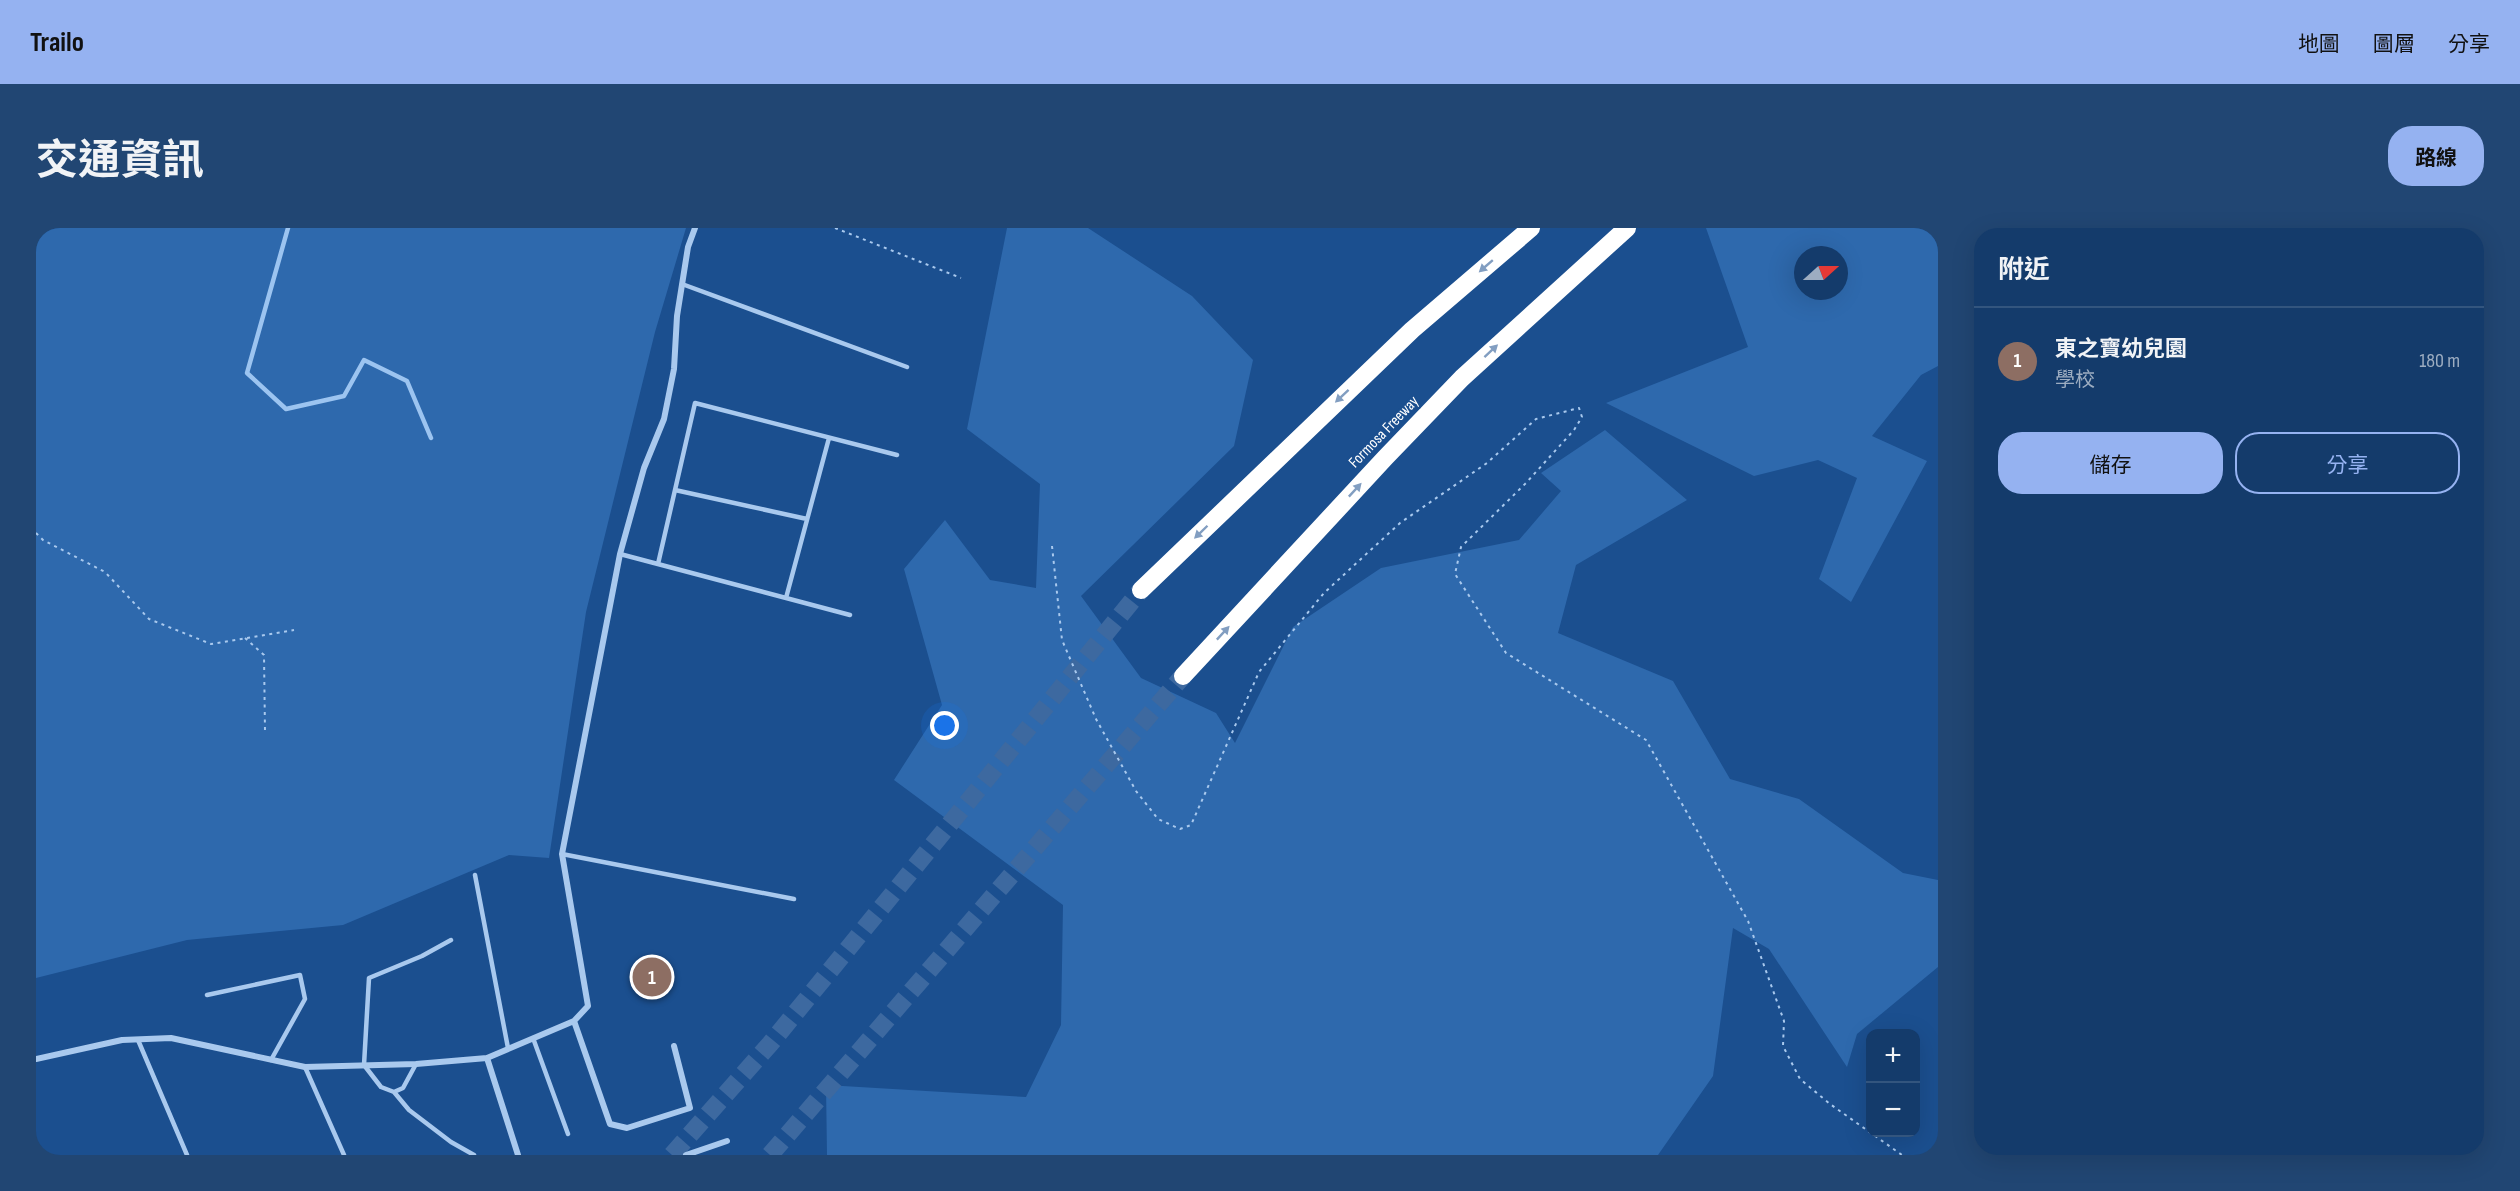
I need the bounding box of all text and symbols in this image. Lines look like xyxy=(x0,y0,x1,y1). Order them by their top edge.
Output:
text: Trailo xyxy=(30,26,84,59)
text: 地圖 xyxy=(2298,32,2340,57)
text: 圖層 xyxy=(2373,32,2415,57)
text: 分享 xyxy=(2448,32,2490,57)
button: 路線 xyxy=(2388,126,2484,186)
text: 交通資訊 xyxy=(36,136,204,187)
north arrow xyxy=(1794,246,1848,300)
text: 附近 xyxy=(1998,255,2050,286)
one-way arrow xyxy=(1479,259,1494,272)
text: 東之寶幼兒園 xyxy=(2055,336,2187,363)
one-way arrow xyxy=(1483,345,1498,358)
text: 1 xyxy=(2014,349,2021,373)
text: 180 m xyxy=(2419,349,2460,373)
text: 學校 xyxy=(2055,368,2095,392)
one-way arrow xyxy=(1335,389,1349,403)
street label: Formosa Freeway xyxy=(1345,392,1423,472)
button: 儲存 xyxy=(1998,432,2223,494)
button: 分享 xyxy=(2235,432,2460,494)
one-way arrow xyxy=(1348,483,1361,498)
one-way arrow xyxy=(1194,525,1209,539)
one-way arrow xyxy=(1215,627,1229,641)
your location xyxy=(930,711,959,740)
pin: 1 xyxy=(632,954,672,999)
map controls xyxy=(1866,1029,1920,1137)
button: + xyxy=(1866,1029,1920,1083)
button: − xyxy=(1866,1083,1920,1137)

